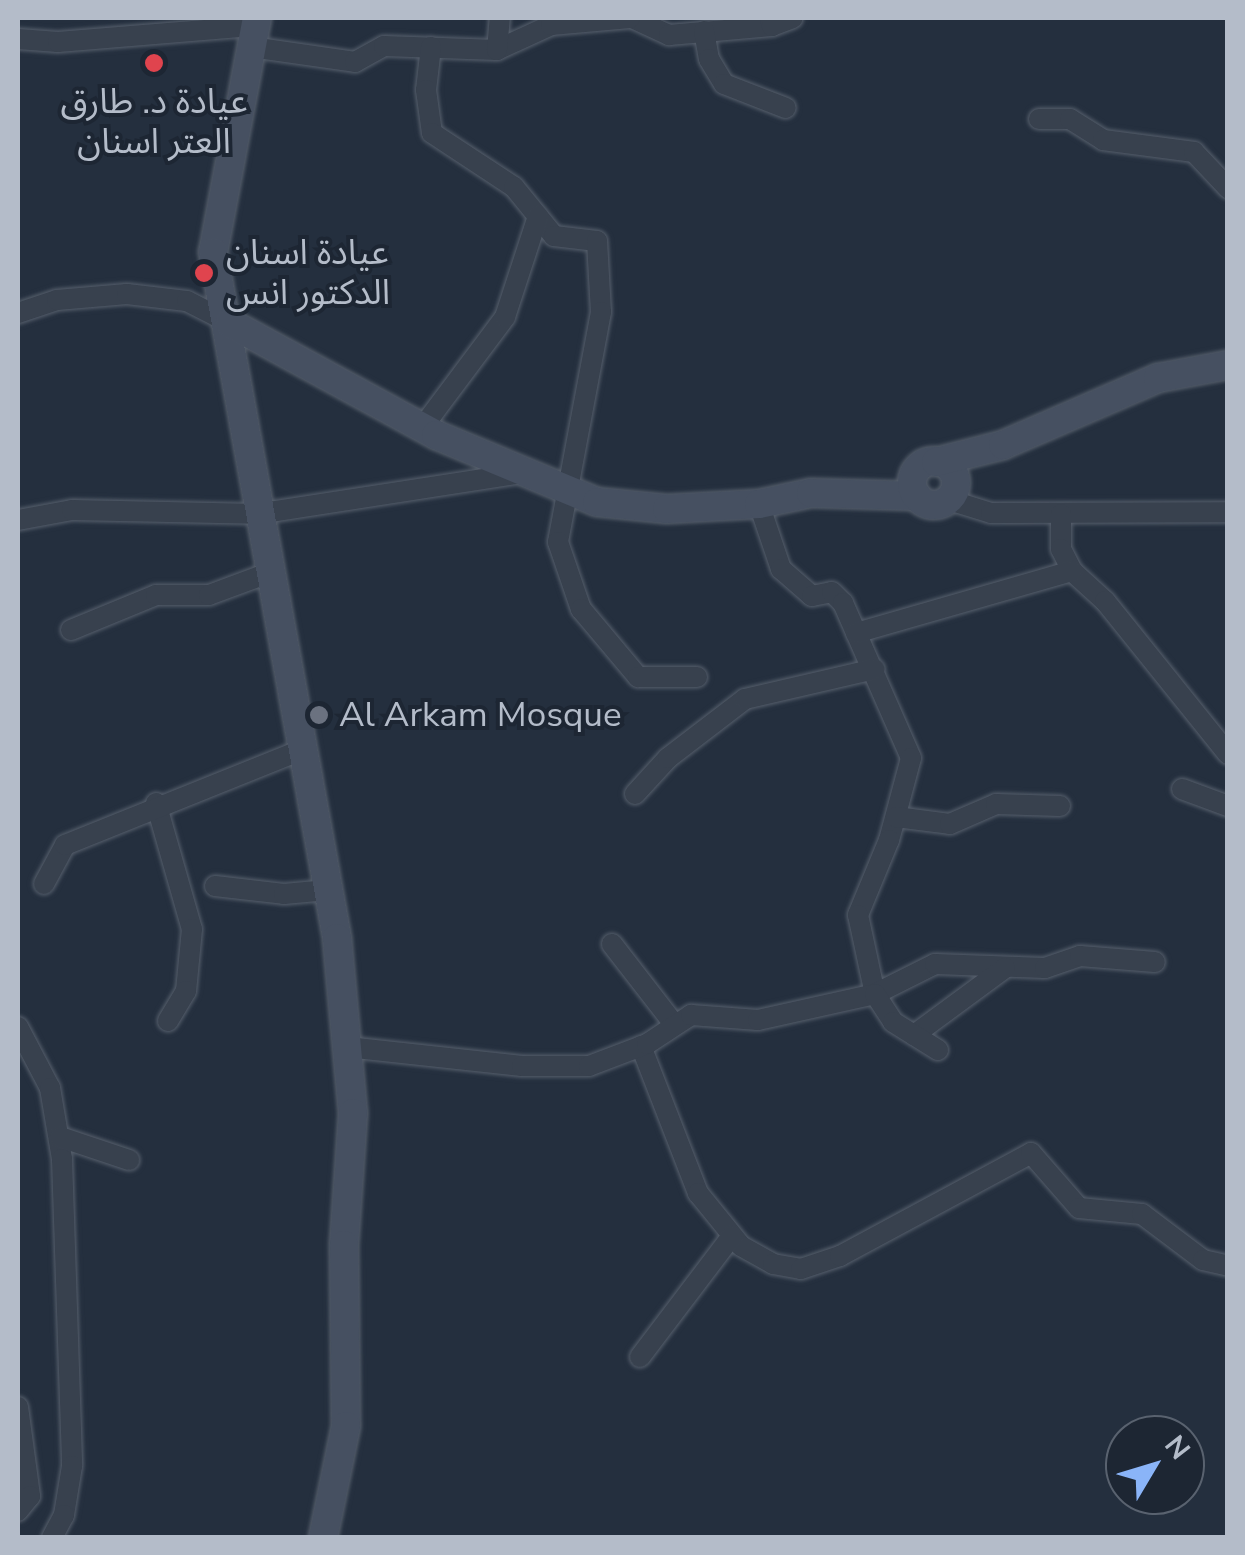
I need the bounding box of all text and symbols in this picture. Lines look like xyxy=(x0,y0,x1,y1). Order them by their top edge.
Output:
marker: عيادة د. طارق العتر اسنان xyxy=(141,50,167,76)
place label: عيادة د. طارق العتر اسنان xyxy=(60,81,248,163)
place label: عيادة اسنان الدكتور انس xyxy=(226,232,390,314)
marker: عيادة اسنان الدكتور انس xyxy=(191,260,217,286)
place label: Al Arkam Mosque xyxy=(339,694,622,736)
marker: Al Arkam Mosque xyxy=(308,704,330,726)
north arrow xyxy=(1105,1415,1205,1515)
text: N xyxy=(1156,1428,1198,1468)

